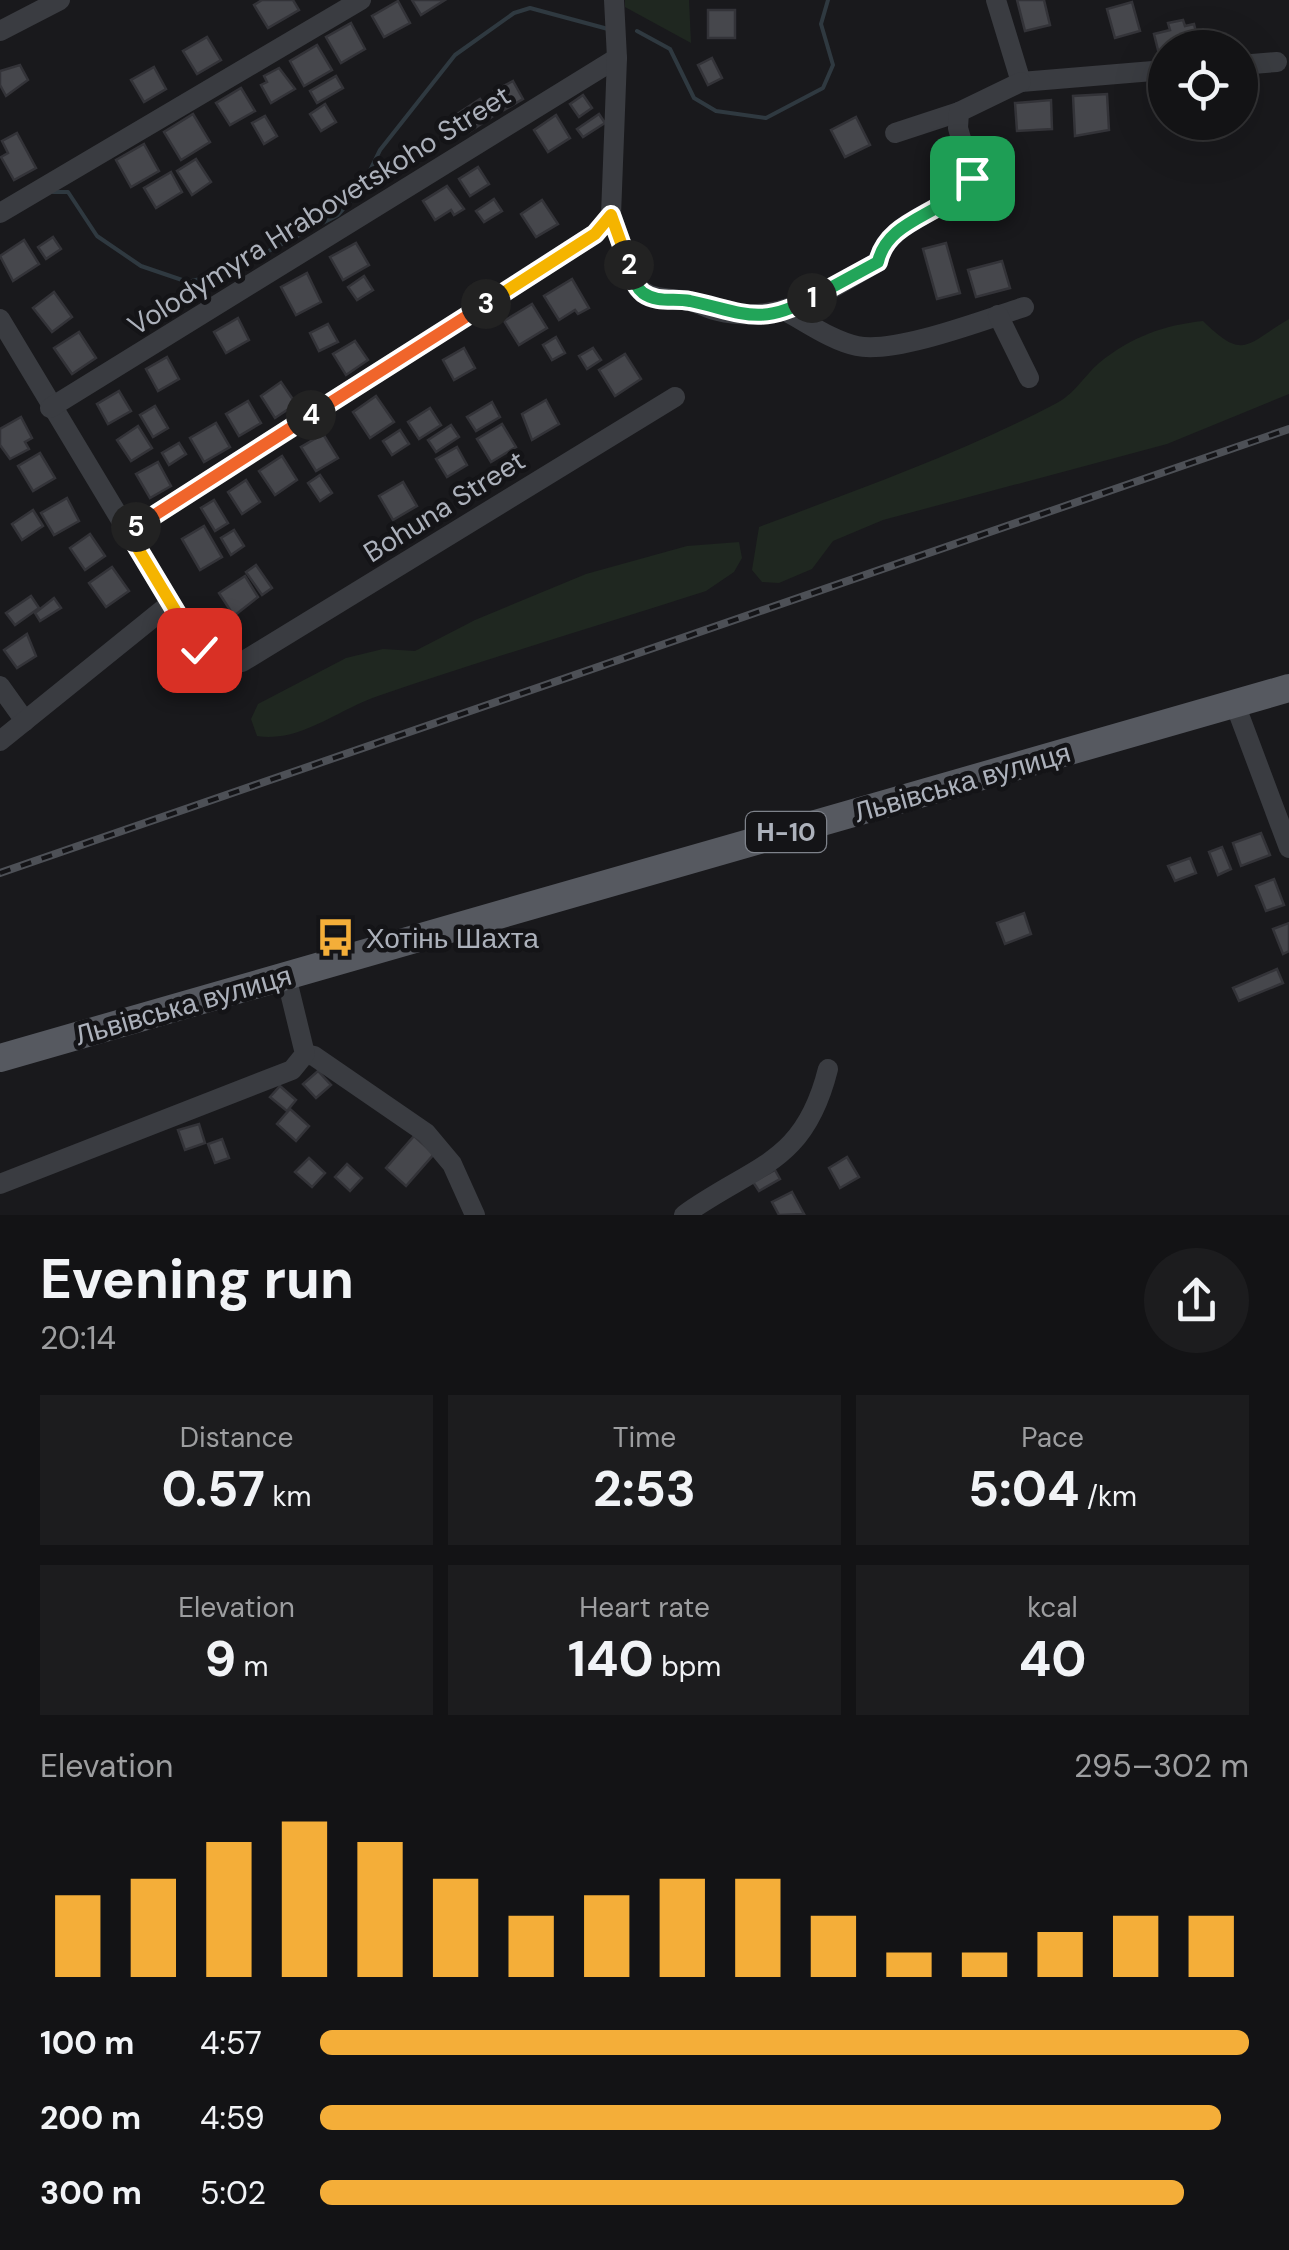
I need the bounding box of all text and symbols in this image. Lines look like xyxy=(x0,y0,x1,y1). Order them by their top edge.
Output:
map controls xyxy=(1148,30,1258,140)
button: locate xyxy=(1148,30,1258,140)
street label: Volodymyra Hrabovetskoho Street xyxy=(121,77,518,344)
pin xyxy=(930,136,1015,221)
icon: arrive xyxy=(945,151,1000,206)
pin: 2 xyxy=(604,240,654,290)
text: 2 xyxy=(621,246,637,283)
pin: 1 xyxy=(787,273,837,323)
pin: 3 xyxy=(461,279,511,329)
text: 1 xyxy=(807,279,817,316)
text: 3 xyxy=(478,285,494,322)
pin: 4 xyxy=(286,390,336,440)
text: 4 xyxy=(302,396,320,433)
street label: Bohuna Street xyxy=(357,442,532,571)
pin: 5 xyxy=(111,502,161,552)
text: 5 xyxy=(127,508,145,545)
pin xyxy=(157,608,242,693)
icon: check xyxy=(172,623,227,678)
street label: Львівська вулиця xyxy=(849,734,1075,831)
road number: Н-10 xyxy=(746,812,826,852)
bus stop icon: Хотінь Шахта xyxy=(315,917,357,959)
place label: Хотінь Шахта xyxy=(366,920,539,957)
street label: Львівська вулиця xyxy=(70,957,296,1054)
text: Evening run xyxy=(40,1243,354,1315)
button: share xyxy=(1144,1248,1249,1353)
text: 20:14 xyxy=(40,1317,116,1359)
text: Distance xyxy=(180,1419,293,1456)
text: Time xyxy=(613,1419,676,1456)
text: Pace xyxy=(1021,1419,1084,1456)
text: 0.57 xyxy=(162,1456,265,1522)
text: 2:53 xyxy=(593,1456,696,1522)
text: 5:04 xyxy=(968,1456,1080,1522)
text: km xyxy=(265,1478,311,1515)
text: /km xyxy=(1080,1478,1137,1515)
text: Elevation xyxy=(178,1589,295,1626)
text: Heart rate xyxy=(579,1589,710,1626)
text: kcal xyxy=(1027,1589,1078,1626)
text: 9 xyxy=(204,1626,236,1692)
text: 140 xyxy=(568,1626,654,1692)
text: 40 xyxy=(1019,1626,1086,1692)
text: m xyxy=(236,1648,269,1685)
text: bpm xyxy=(654,1648,721,1685)
text: Elevation xyxy=(40,1745,173,1787)
text: 295–302 m xyxy=(1074,1745,1249,1787)
text: 100 m xyxy=(40,2022,134,2064)
text: 4:57 xyxy=(200,2022,262,2064)
text: 200 m xyxy=(40,2097,141,2139)
text: 4:59 xyxy=(200,2097,265,2139)
text: 300 m xyxy=(40,2172,142,2214)
text: 5:02 xyxy=(200,2172,266,2214)

